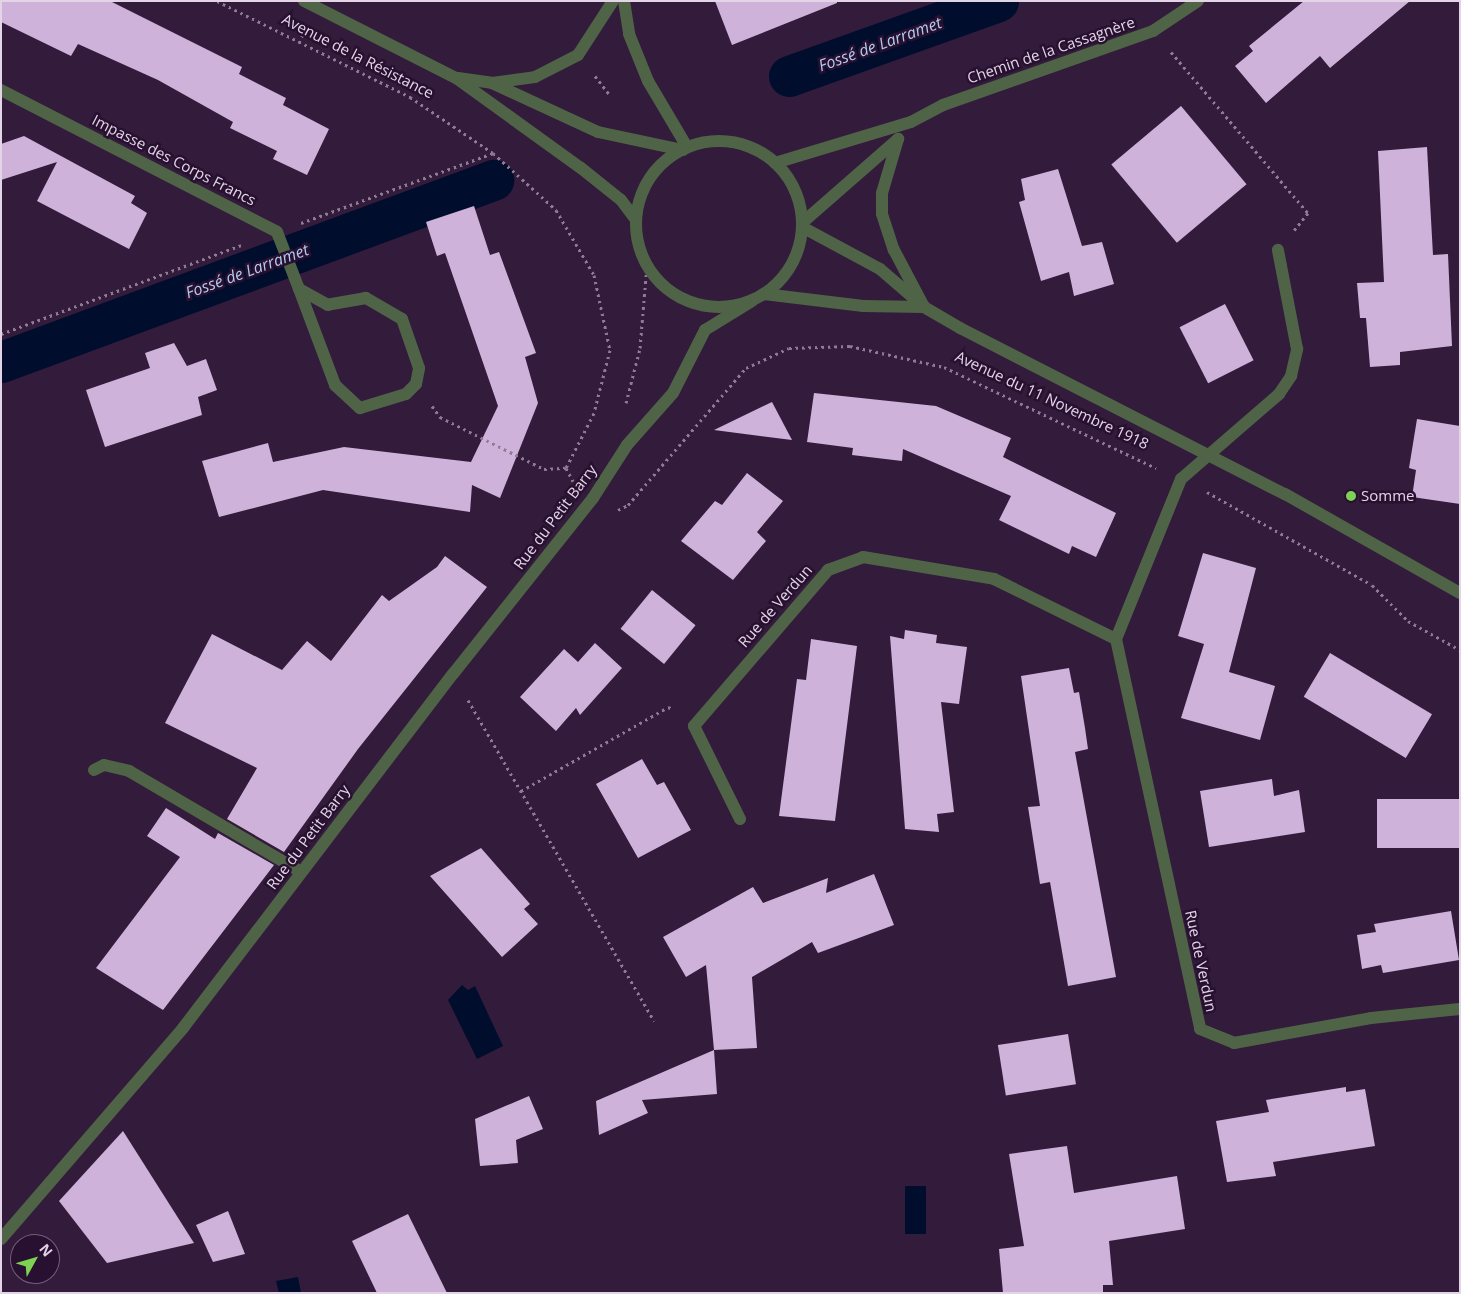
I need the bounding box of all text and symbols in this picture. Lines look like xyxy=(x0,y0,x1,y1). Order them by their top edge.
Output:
street label: Avenue de la Résistance xyxy=(279,10,437,102)
water label: Fossé de Larramet xyxy=(816,13,944,75)
street label: Chemin de la Cassagnère xyxy=(965,13,1137,87)
street label: Impasse des Corps Francs xyxy=(89,111,259,209)
water label: Fossé de Larramet xyxy=(183,240,311,302)
street label: Avenue du 11 Novembre 1918 xyxy=(952,347,1152,453)
street label: Rue du Petit Barry xyxy=(510,461,600,573)
place label: Somme xyxy=(1361,487,1414,505)
marker: Somme xyxy=(1345,490,1357,502)
street label: Rue de Verdun xyxy=(734,561,816,651)
street label: Rue du Petit Barry xyxy=(263,781,353,893)
street label: Rue de Verdun xyxy=(1181,909,1221,1013)
north arrow xyxy=(10,1234,60,1284)
text: N xyxy=(35,1239,57,1260)

